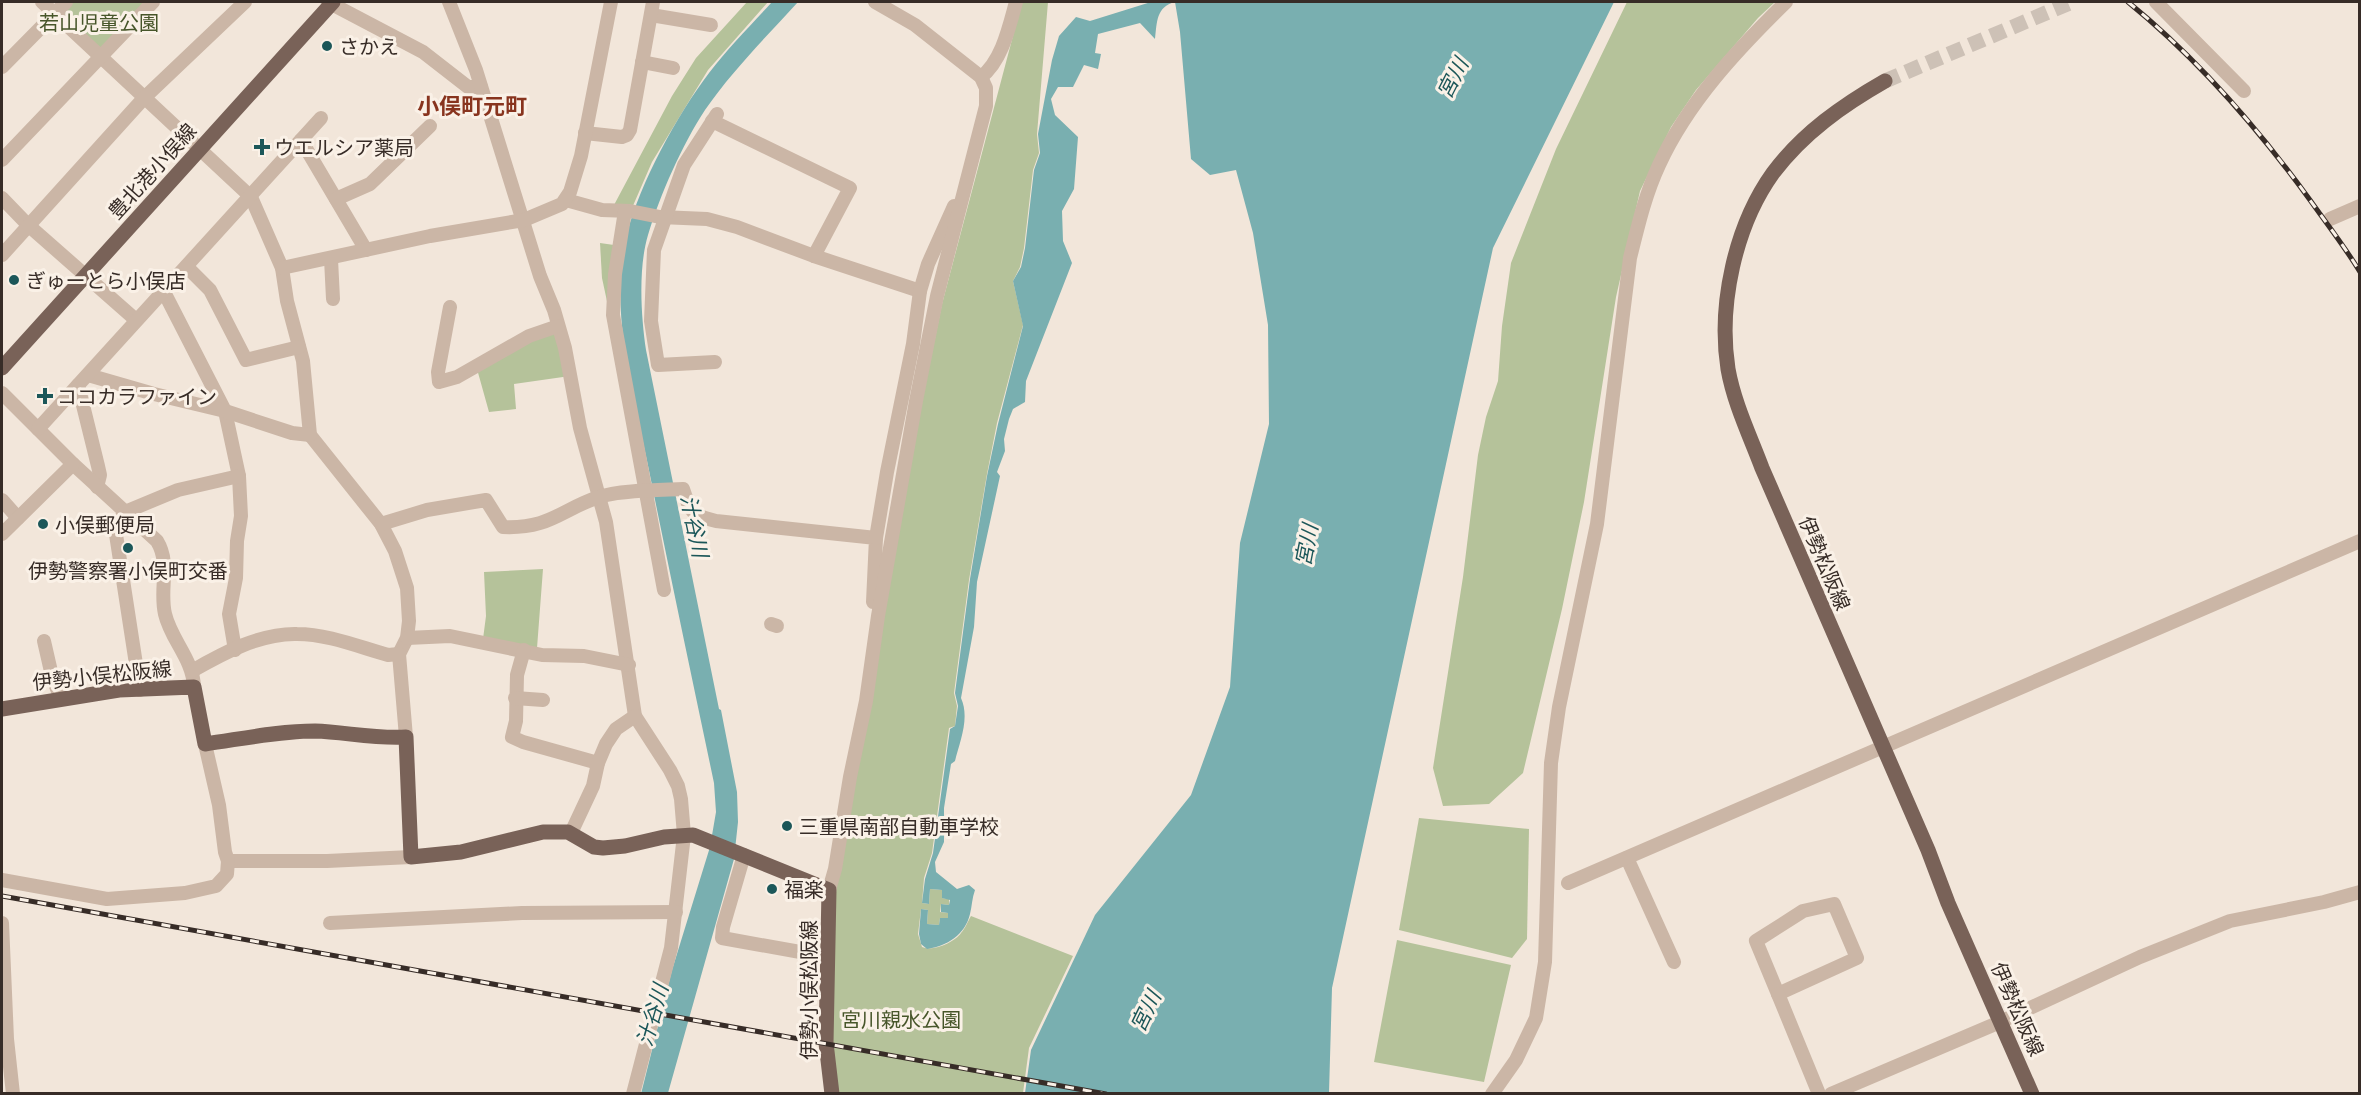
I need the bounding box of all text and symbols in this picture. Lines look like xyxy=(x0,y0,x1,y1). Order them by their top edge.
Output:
park label: 若山児童公園 xyxy=(39,9,159,36)
place label: さかえ xyxy=(339,33,399,60)
marker: さかえ xyxy=(320,39,334,53)
water label: 宮川 xyxy=(1430,51,1475,103)
district label: 小俣町元町 xyxy=(417,90,527,120)
street label: 豊北港小俣線 xyxy=(102,117,202,225)
place label: ウエルシア薬局 xyxy=(274,134,414,161)
marker: ウエルシア薬局 xyxy=(255,140,269,154)
place label: ぎゅーとら小俣店 xyxy=(26,267,185,294)
marker: ぎゅーとら小俣店 xyxy=(7,273,21,287)
place label: ココカラファイン xyxy=(57,383,217,410)
marker: ココカラファイン xyxy=(38,389,52,403)
water label: 汁谷川 xyxy=(675,492,716,562)
place label: 小俣郵便局 xyxy=(55,511,155,538)
street label: 伊勢松阪線 xyxy=(1793,512,1857,614)
marker: 小俣郵便局 xyxy=(36,517,50,531)
water label: 宮川 xyxy=(1288,520,1324,568)
marker: 伊勢警察署小俣町交番 xyxy=(121,541,135,555)
place label: 伊勢警察署小俣町交番 xyxy=(28,557,228,584)
street label: 伊勢小俣松阪線 xyxy=(31,654,173,696)
place label: 三重県南部自動車学校 xyxy=(799,813,999,840)
marker: 三重県南部自動車学校 xyxy=(780,819,794,833)
place label: 福楽 xyxy=(784,876,824,903)
marker: 福楽 xyxy=(765,882,779,896)
street label: 伊勢小俣松阪線 xyxy=(795,920,822,1060)
street label: 伊勢松阪線 xyxy=(1985,958,2051,1060)
water label: 汁谷川 xyxy=(630,979,675,1049)
water label: 宮川 xyxy=(1123,984,1168,1036)
park label: 宮川親水公園 xyxy=(841,1006,961,1033)

